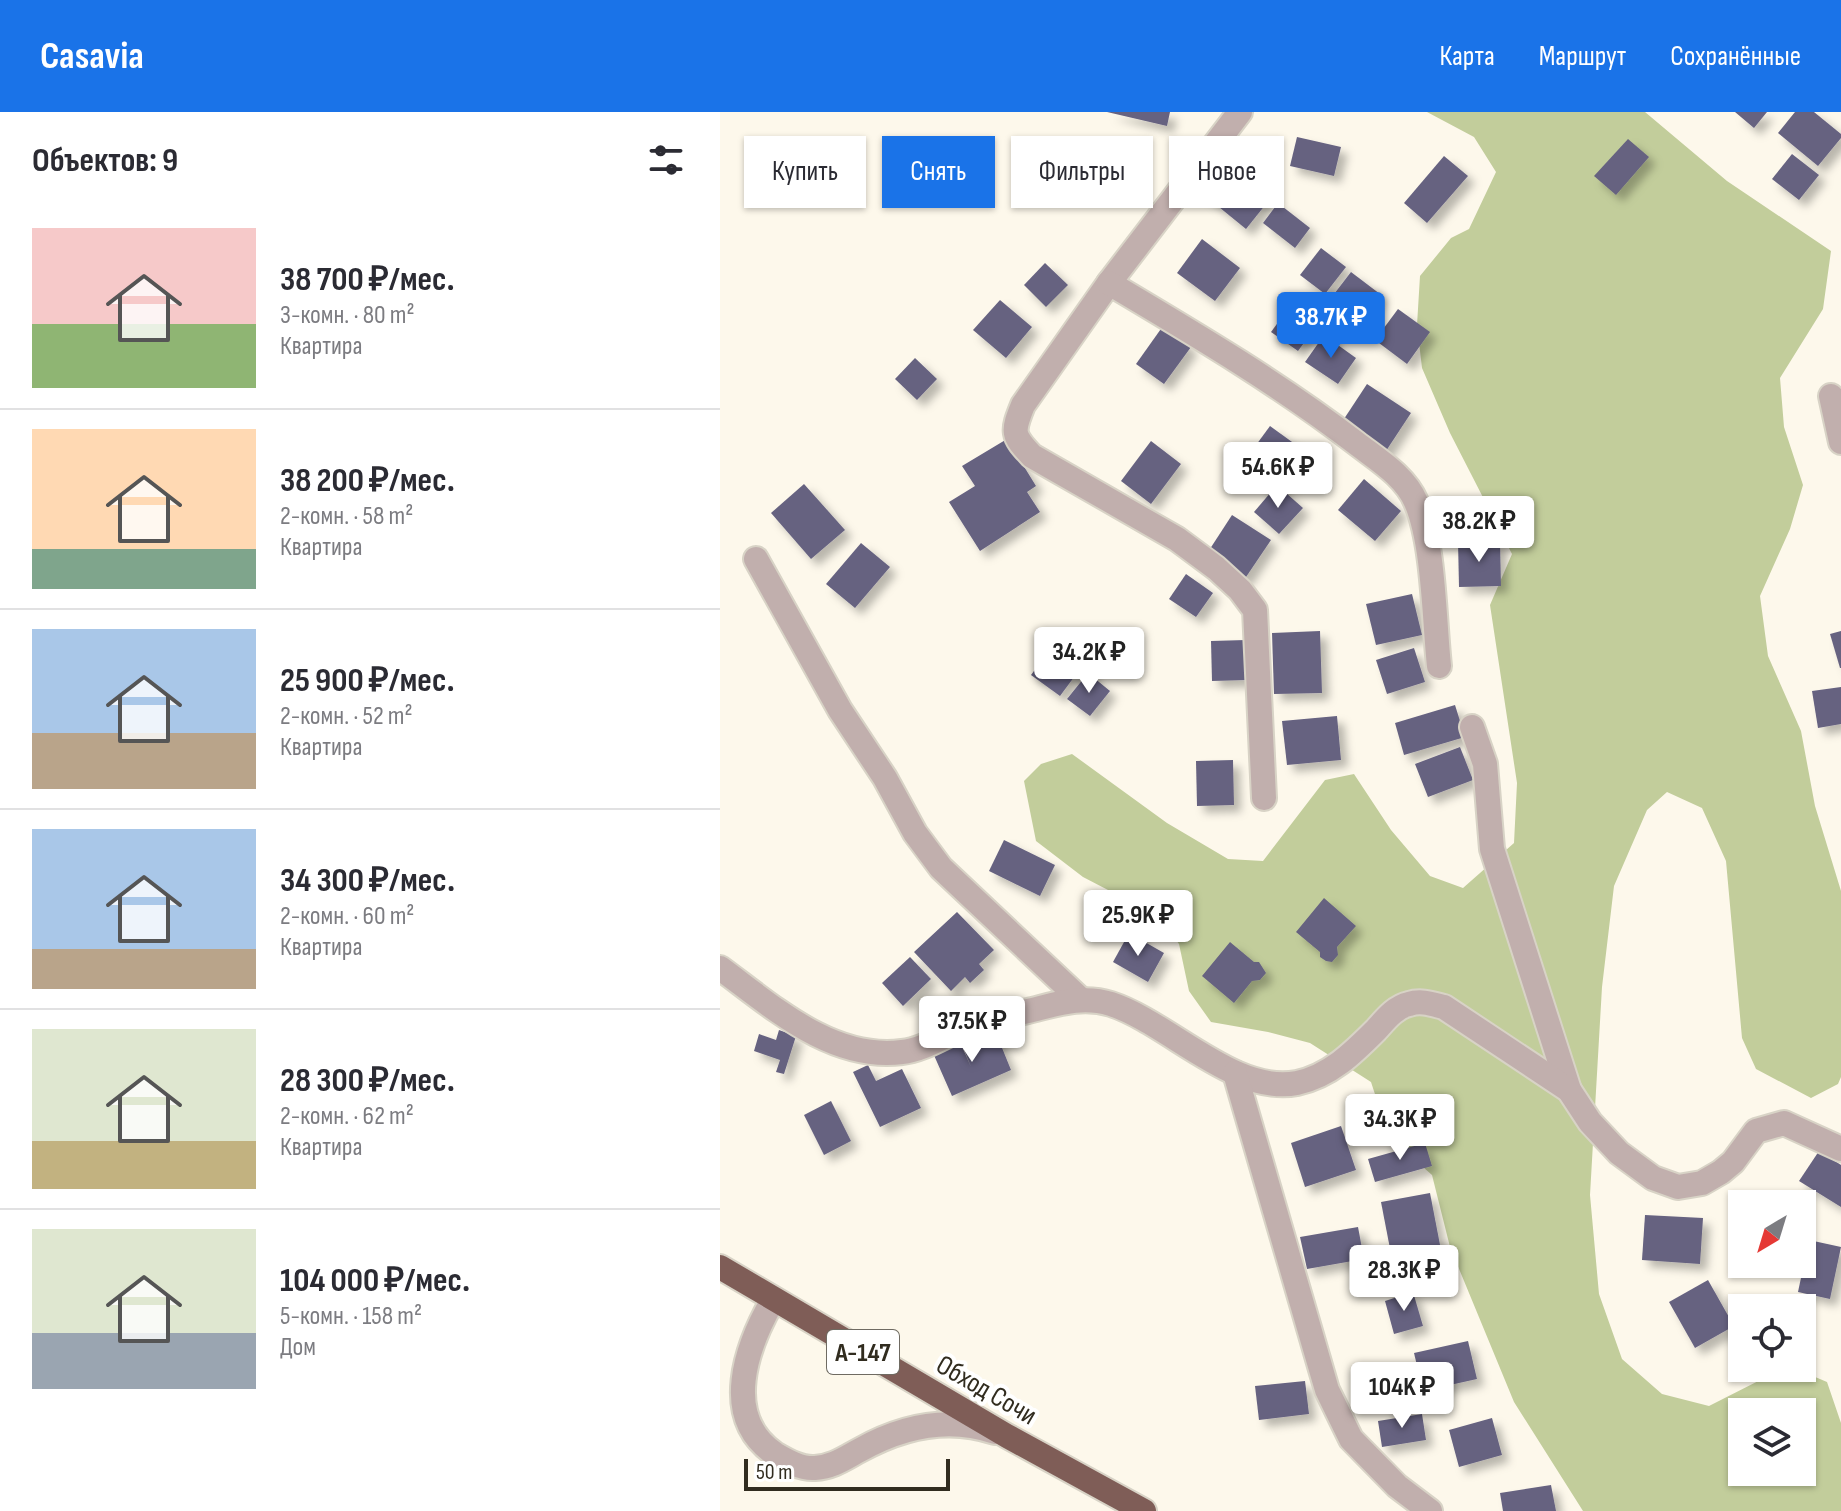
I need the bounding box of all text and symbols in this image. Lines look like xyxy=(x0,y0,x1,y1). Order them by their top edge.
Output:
text: Casavia xyxy=(40,34,144,79)
text: Карта xyxy=(1440,40,1495,73)
text: Маршрут xyxy=(1539,40,1626,73)
text: Сохранённые xyxy=(1670,40,1801,73)
chip: Купить xyxy=(744,136,866,208)
chip: Снять xyxy=(882,136,995,208)
chip: Фильтры xyxy=(1011,136,1153,208)
chip: Новое xyxy=(1169,136,1284,208)
icon: filters xyxy=(644,138,688,182)
text: Объектов: 9 xyxy=(32,140,178,181)
text: 38 700 ₽/мес. xyxy=(280,259,455,300)
icon: home xyxy=(96,260,192,356)
pin: 38.7K ₽ xyxy=(1257,292,1405,360)
text: 3-комн. · 80 m² xyxy=(280,300,415,331)
text: 38.7K ₽ xyxy=(1295,302,1367,333)
text: Квартира xyxy=(280,331,363,362)
pin: 54.6K ₽ xyxy=(1204,442,1352,510)
text: 54.6K ₽ xyxy=(1241,452,1315,483)
text: 38 200 ₽/мес. xyxy=(280,460,455,501)
icon: home xyxy=(96,461,192,557)
pin: 38.2K ₽ xyxy=(1405,496,1553,564)
text: 2-комн. · 58 m² xyxy=(280,501,413,532)
text: 38.2K ₽ xyxy=(1442,506,1516,537)
text: Квартира xyxy=(280,532,363,563)
pin: 34.2K ₽ xyxy=(1015,627,1163,695)
text: 34.2K ₽ xyxy=(1052,637,1126,668)
text: 25 900 ₽/мес. xyxy=(280,660,455,701)
icon: home xyxy=(96,661,192,757)
text: 2-комн. · 52 m² xyxy=(280,701,413,732)
text: Квартира xyxy=(280,732,363,763)
text: 34 300 ₽/мес. xyxy=(280,860,455,901)
icon: home xyxy=(96,861,192,957)
pin: 25.9K ₽ xyxy=(1064,890,1212,958)
text: 25.9K ₽ xyxy=(1102,900,1174,931)
text: 2-комн. · 60 m² xyxy=(280,901,414,932)
text: Квартира xyxy=(280,932,363,963)
pin: 37.5K ₽ xyxy=(898,996,1046,1064)
text: 37.5K ₽ xyxy=(937,1006,1007,1037)
text: 28 300 ₽/мес. xyxy=(280,1060,455,1101)
icon: home xyxy=(96,1061,192,1157)
pin: 34.3K ₽ xyxy=(1326,1094,1474,1162)
text: 2-комн. · 62 m² xyxy=(280,1101,414,1132)
text: 34.3K ₽ xyxy=(1363,1104,1437,1135)
text: Квартира xyxy=(280,1132,363,1163)
north arrow xyxy=(1728,1190,1816,1278)
map controls xyxy=(1728,1190,1816,1486)
pin: 28.3K ₽ xyxy=(1330,1245,1478,1313)
text: 28.3K ₽ xyxy=(1367,1255,1441,1286)
text: 104 000 ₽/мес. xyxy=(280,1260,470,1301)
icon: home xyxy=(96,1261,192,1357)
button: locate xyxy=(1728,1294,1816,1382)
text: 5-комн. · 158 m² xyxy=(280,1301,422,1332)
road number: А-147 xyxy=(827,1330,899,1374)
text: Дом xyxy=(280,1332,316,1363)
street label: Обход Сочи xyxy=(930,1348,1042,1432)
pin: 104K ₽ xyxy=(1337,1362,1467,1430)
text: 104K ₽ xyxy=(1369,1372,1435,1403)
button: layers xyxy=(1728,1398,1816,1486)
scale bar xyxy=(744,1455,950,1491)
text: 50 m xyxy=(756,1459,792,1486)

